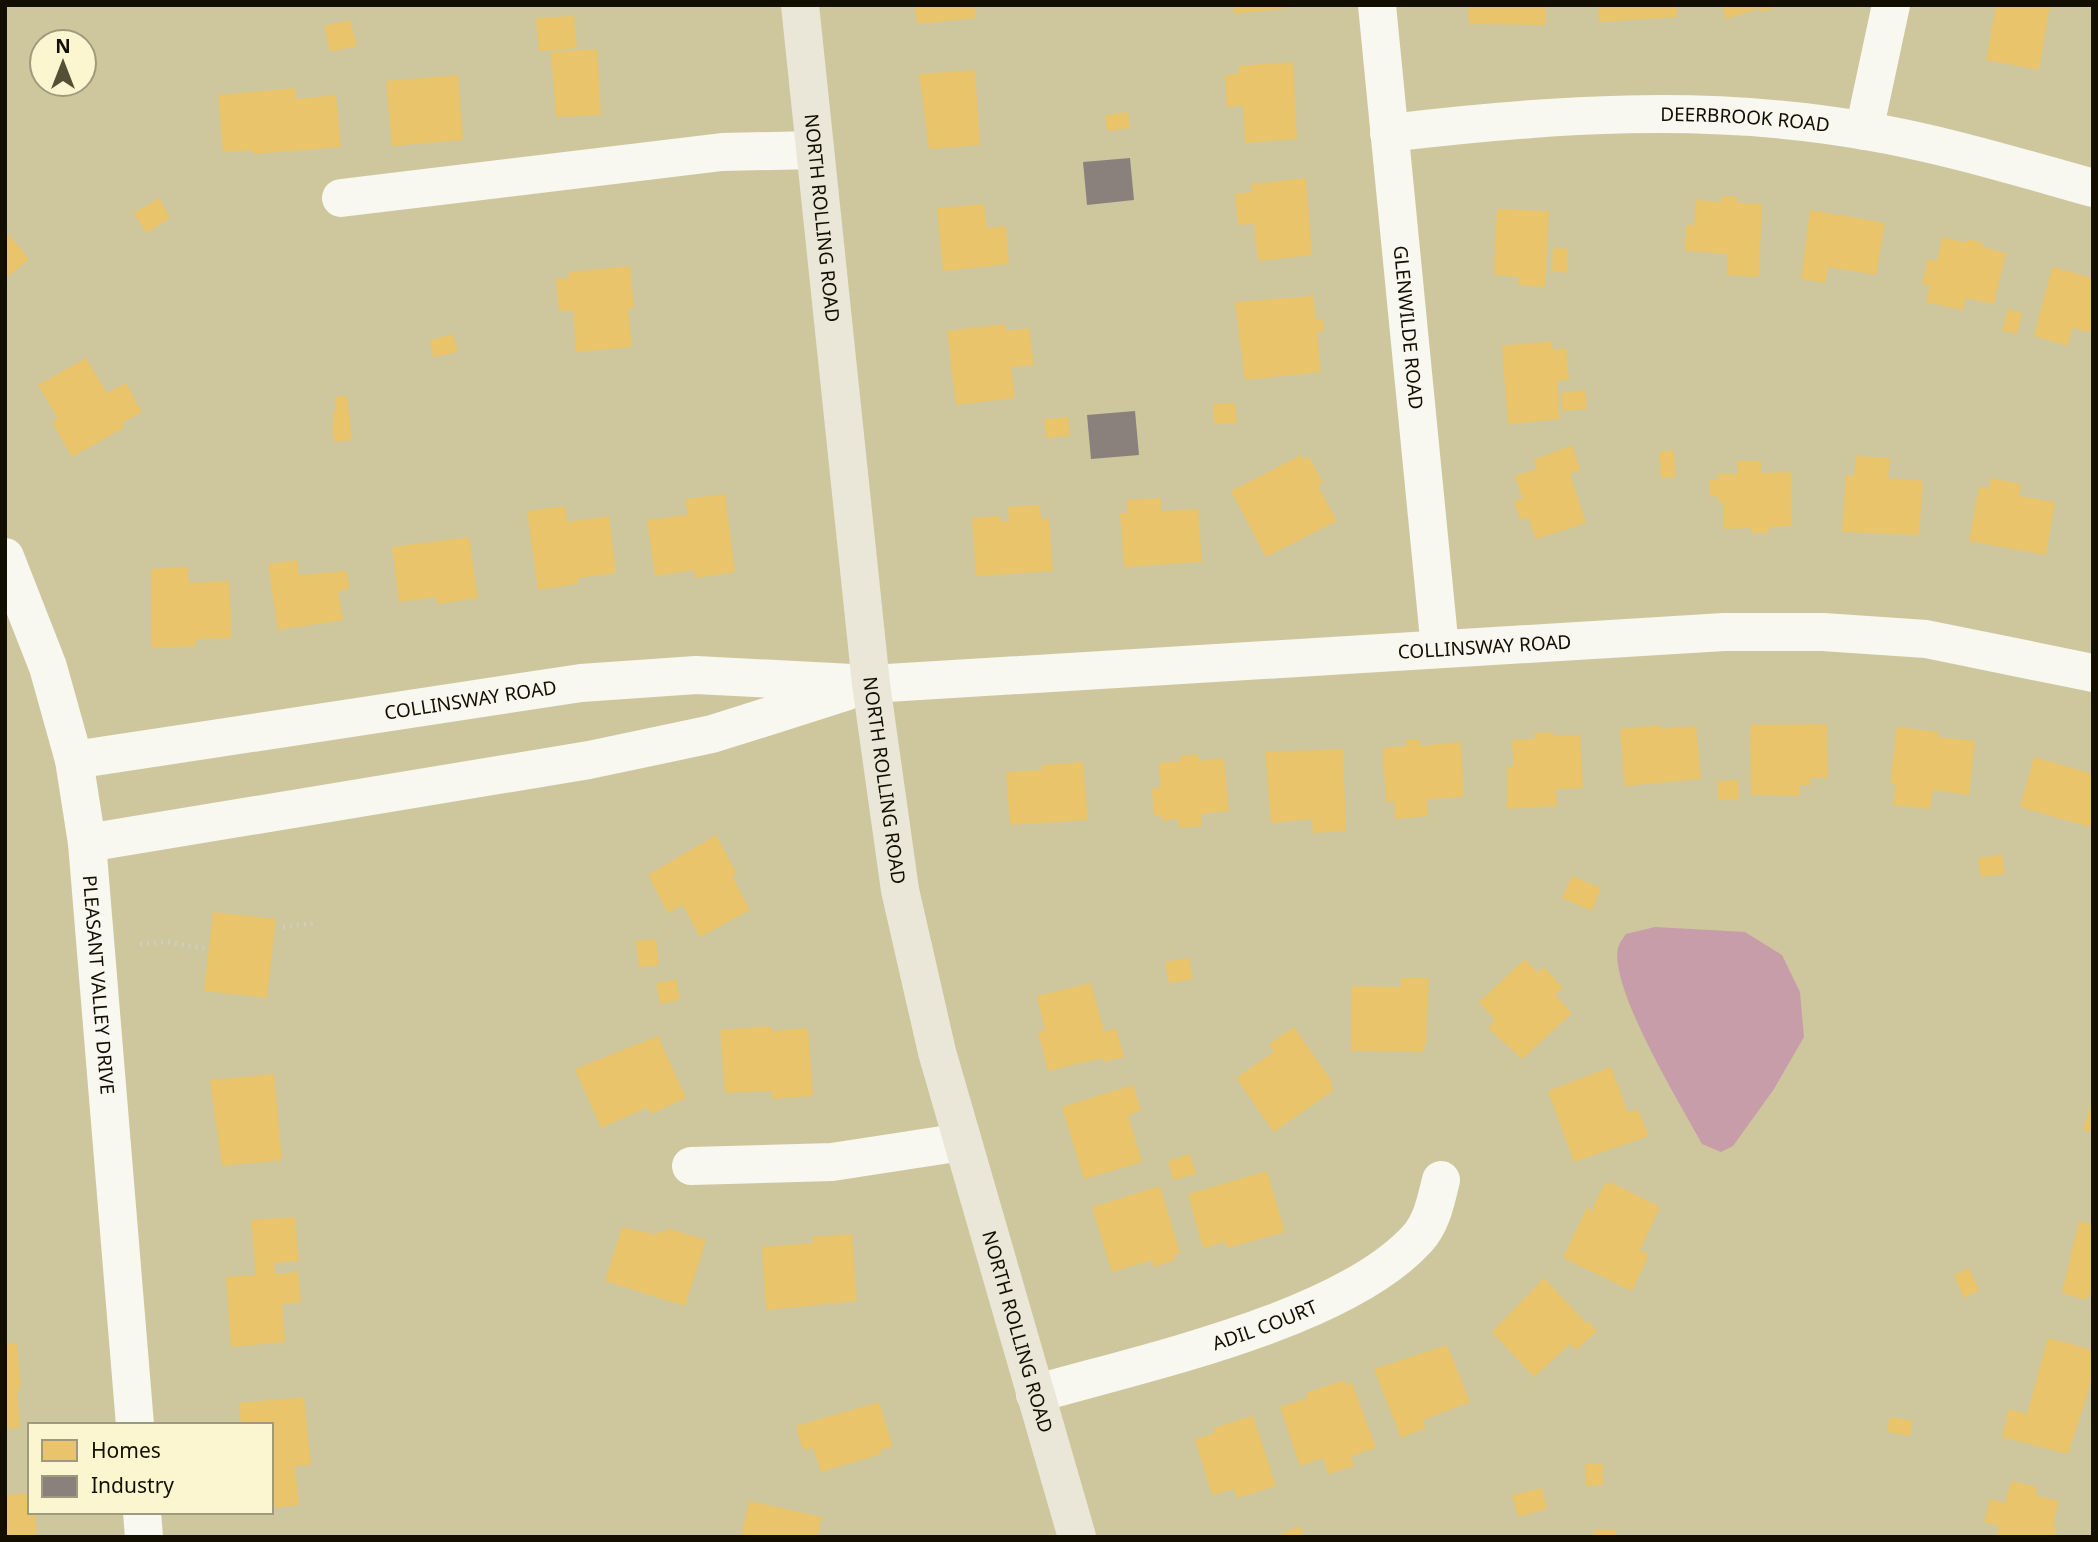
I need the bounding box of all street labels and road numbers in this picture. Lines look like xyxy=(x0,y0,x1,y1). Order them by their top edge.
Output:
street label: DEERBROOK ROAD xyxy=(1660,101,1831,138)
street label: NORTH ROLLING ROAD xyxy=(798,112,846,323)
street label: GLENWILDE ROAD xyxy=(1388,244,1429,411)
street label: COLLINSWAY ROAD xyxy=(1397,628,1572,665)
street label: COLLINSWAY ROAD xyxy=(383,674,558,726)
street label: NORTH ROLLING ROAD xyxy=(857,675,912,886)
street label: PLEASANT VALLEY DRIVE xyxy=(77,874,121,1096)
street label: NORTH ROLLING ROAD xyxy=(976,1227,1059,1436)
street label: ADIL COURT xyxy=(1209,1293,1322,1356)

